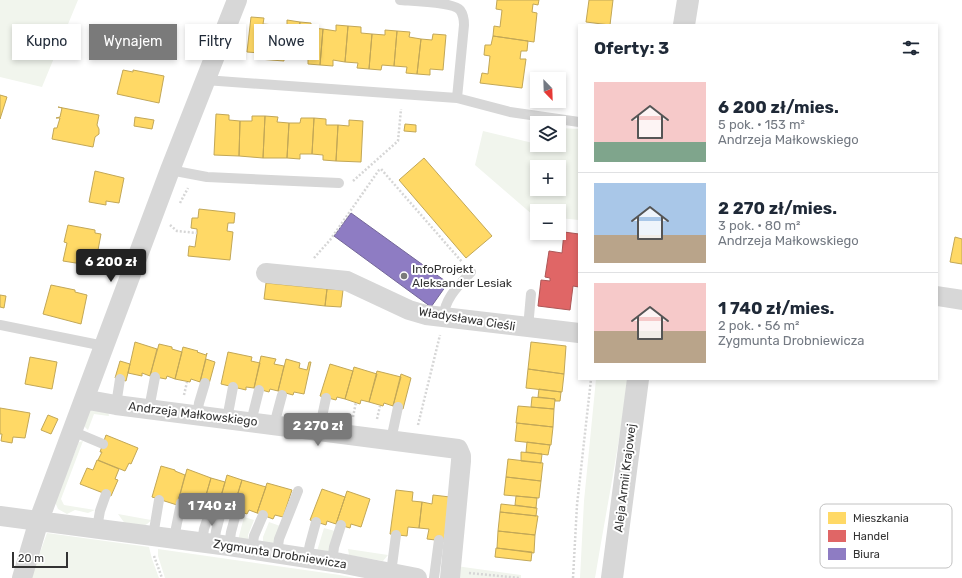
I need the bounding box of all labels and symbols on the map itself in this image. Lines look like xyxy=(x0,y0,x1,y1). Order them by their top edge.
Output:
north arrow xyxy=(530,72,566,108)
pin: 6 200 zł xyxy=(70,249,152,283)
place label: InfoProjekt Aleksander Lesiak xyxy=(412,262,513,290)
marker: InfoProjekt Aleksander Lesiak xyxy=(399,271,409,281)
street label: Władysława Cieśli xyxy=(418,304,516,334)
street label: Andrzeja Małkowskiego xyxy=(128,399,258,429)
pin: 2 270 zł xyxy=(277,413,359,447)
street label: Aleja Armii Krajowej xyxy=(611,423,639,533)
pin: 1 740 zł xyxy=(171,493,253,527)
legend xyxy=(820,504,952,568)
text: Mieszkania xyxy=(853,512,909,525)
text: Handel xyxy=(853,530,889,543)
street label: Zygmunta Drobniewicza xyxy=(212,537,348,571)
text: Biura xyxy=(853,548,880,561)
scale bar xyxy=(12,550,68,569)

